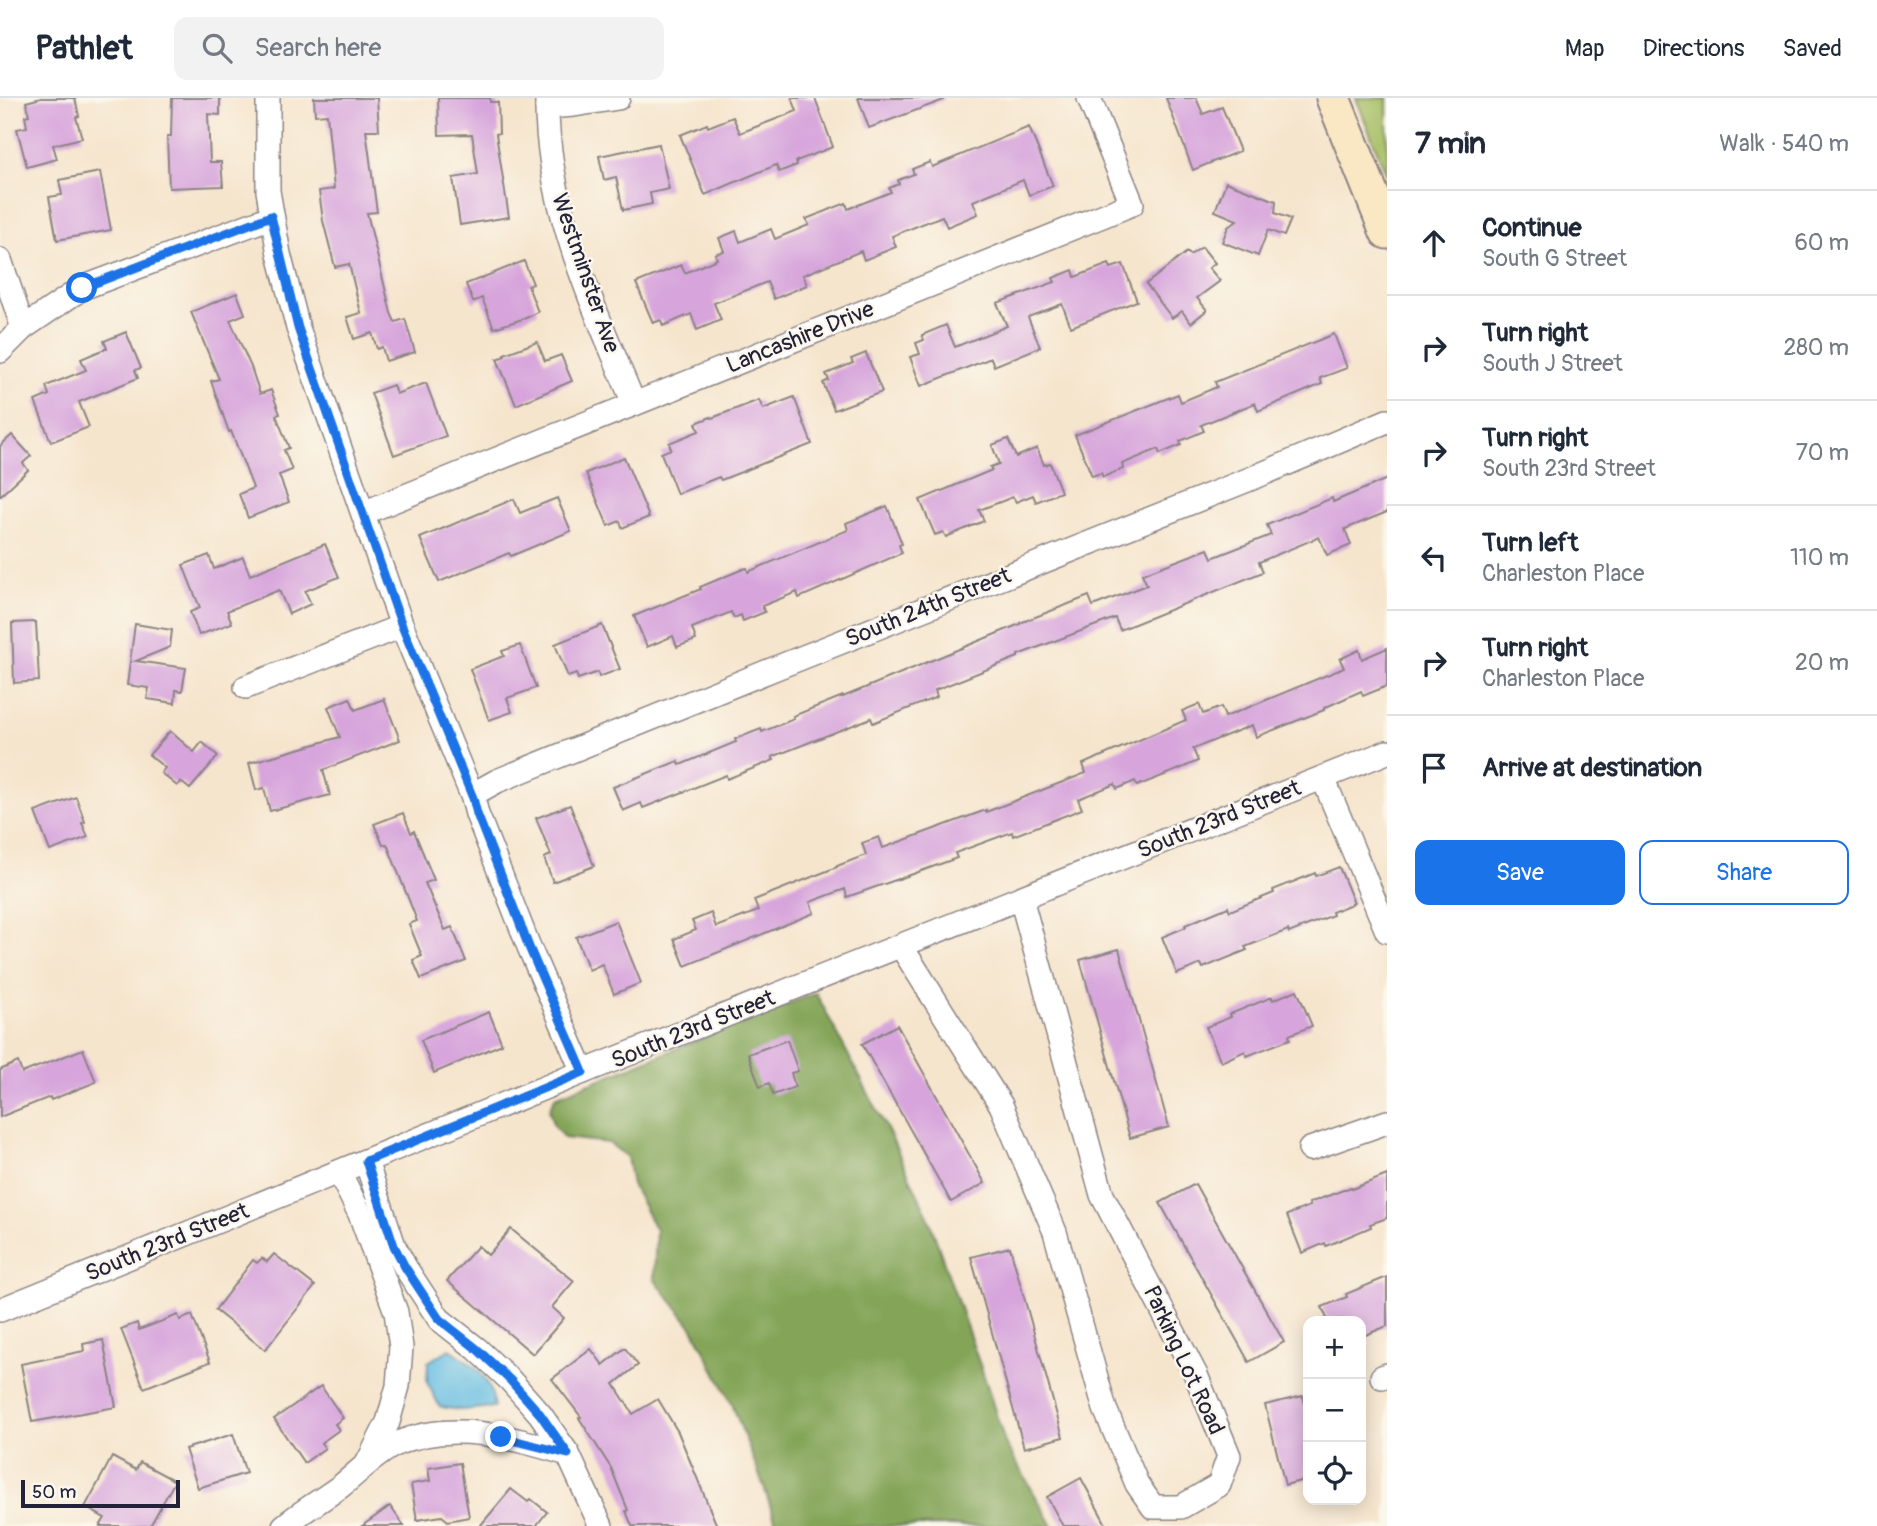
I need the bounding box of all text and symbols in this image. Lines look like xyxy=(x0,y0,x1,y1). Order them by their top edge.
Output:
search box xyxy=(174,17,664,80)
text: Pathlet xyxy=(35,28,132,69)
icon: search xyxy=(198,29,236,67)
text: Search here xyxy=(254,32,381,64)
text: Map xyxy=(1565,34,1605,63)
text: Directions xyxy=(1643,34,1744,63)
text: Saved xyxy=(1782,34,1842,63)
text: 7 min xyxy=(1415,125,1486,162)
text: Walk · 540 m xyxy=(1719,129,1849,158)
street label: Westminster Ave xyxy=(545,189,627,357)
text: Continue xyxy=(1482,212,1582,244)
icon: ahead xyxy=(1415,224,1453,262)
text: 60 m xyxy=(1794,228,1849,257)
text: South G Street xyxy=(1482,244,1627,273)
route start xyxy=(66,272,97,303)
street label: Lancashire Drive xyxy=(722,294,879,380)
text: Turn right xyxy=(1482,317,1588,349)
icon: right xyxy=(1415,329,1453,367)
text: 280 m xyxy=(1783,333,1849,362)
text: South J Street xyxy=(1482,349,1623,378)
text: Turn right xyxy=(1482,422,1588,454)
icon: right xyxy=(1415,434,1453,472)
text: 70 m xyxy=(1796,438,1849,467)
text: South 23rd Street xyxy=(1482,454,1656,483)
text: Turn left xyxy=(1482,527,1578,559)
icon: left xyxy=(1415,539,1453,577)
text: 110 m xyxy=(1790,543,1849,572)
text: Charleston Place xyxy=(1482,559,1644,588)
street label: South 24th Street xyxy=(841,560,1016,653)
text: Turn right xyxy=(1482,632,1588,664)
icon: right xyxy=(1415,644,1453,682)
text: 20 m xyxy=(1795,648,1849,677)
text: Charleston Place xyxy=(1482,664,1644,693)
icon: arrive xyxy=(1415,749,1453,787)
text: Arrive at destination xyxy=(1482,752,1702,784)
street label: South 23rd Street xyxy=(1133,773,1306,865)
button: Save xyxy=(1415,840,1625,905)
button: Share xyxy=(1639,840,1849,905)
street label: South 23rd Street xyxy=(607,983,780,1075)
street label: South 23rd Street xyxy=(81,1196,254,1288)
street label: Parking Lot Road xyxy=(1137,1281,1231,1439)
map controls xyxy=(1303,1316,1366,1505)
button: + xyxy=(1303,1316,1366,1379)
button: − xyxy=(1303,1379,1366,1442)
route end xyxy=(485,1421,516,1452)
button: locate xyxy=(1303,1442,1366,1505)
scale bar xyxy=(21,1477,180,1509)
text: 50 m xyxy=(32,1480,76,1504)

